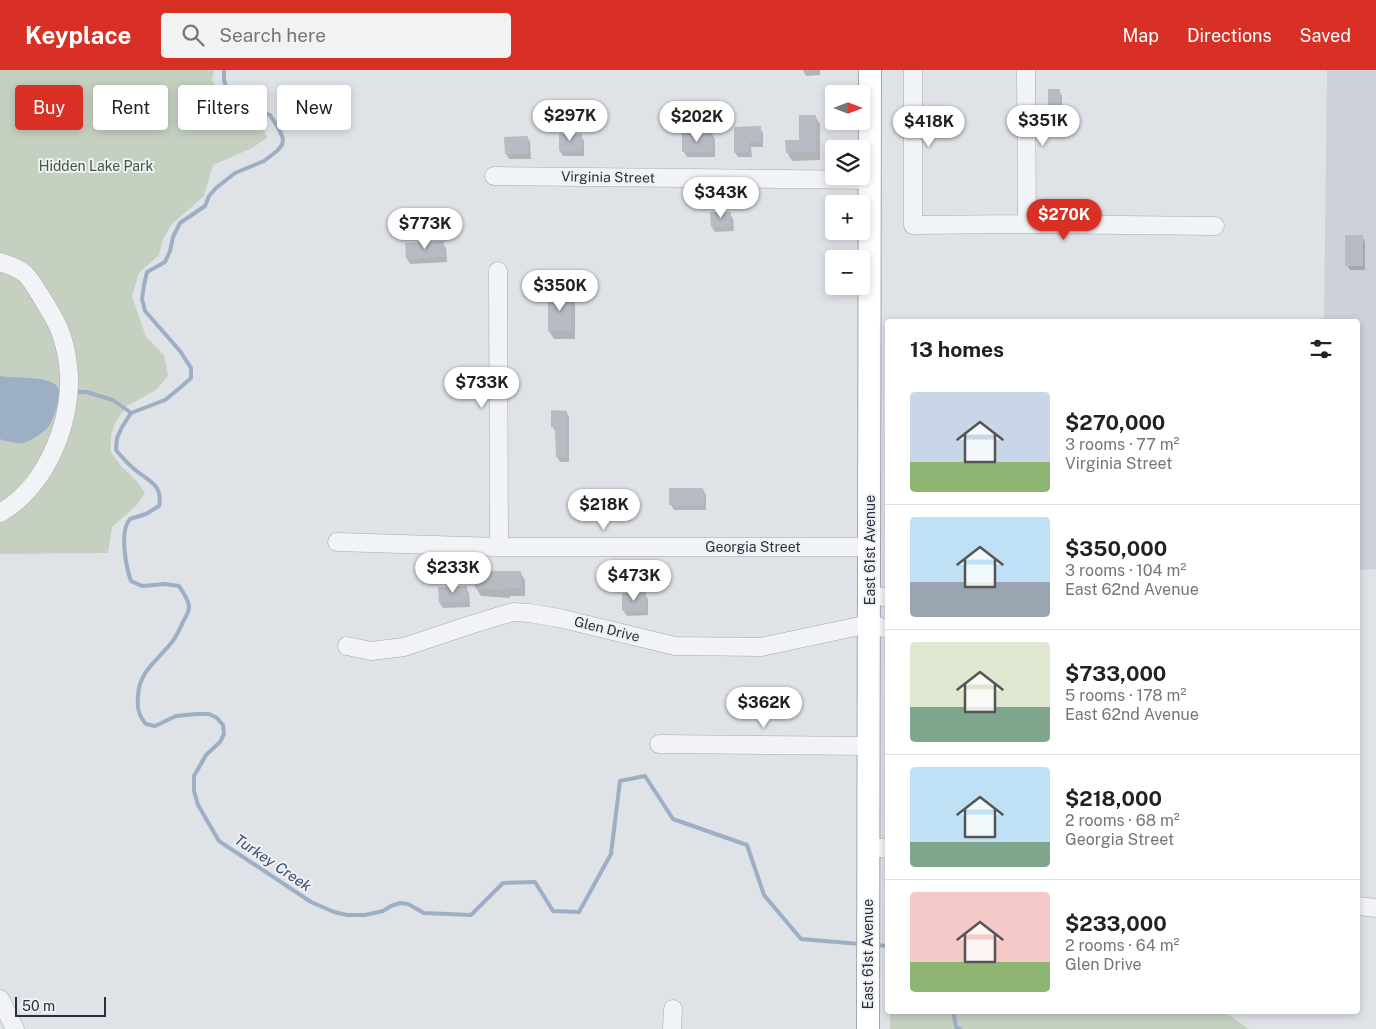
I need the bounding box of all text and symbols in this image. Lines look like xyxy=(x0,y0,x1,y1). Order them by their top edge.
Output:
search box xyxy=(161,13,511,58)
text: Keyplace xyxy=(25,21,131,49)
icon: search xyxy=(179,21,207,49)
text: Search here xyxy=(219,24,326,46)
text: Map xyxy=(1122,25,1159,46)
text: Directions xyxy=(1187,25,1272,46)
text: Saved xyxy=(1300,25,1351,46)
chip: Buy xyxy=(15,85,83,130)
chip: Rent xyxy=(93,85,168,130)
chip: Filters xyxy=(178,85,267,130)
chip: New xyxy=(277,85,351,130)
north arrow xyxy=(825,85,870,130)
map controls xyxy=(825,85,870,295)
pin: $297K xyxy=(535,100,605,142)
pin: $202K xyxy=(662,100,732,143)
pin: $351K xyxy=(1008,104,1078,147)
text: $297K xyxy=(544,106,596,125)
pin: $418K xyxy=(894,106,964,148)
text: $202K xyxy=(671,107,724,126)
text: $351K xyxy=(1018,111,1068,130)
text: $418K xyxy=(904,112,954,131)
button: layers xyxy=(825,140,870,185)
park label: Hidden Lake Park xyxy=(39,158,153,174)
street label: Virginia Street xyxy=(561,168,655,186)
pin: $343K xyxy=(686,176,756,219)
text: $343K xyxy=(694,183,748,202)
button: + xyxy=(825,195,870,240)
pin: $270K xyxy=(1029,198,1099,241)
text: $270K xyxy=(1038,205,1090,224)
pin: $773K xyxy=(390,208,460,250)
text: $773K xyxy=(399,214,451,233)
button: − xyxy=(825,250,870,295)
pin: $350K xyxy=(525,270,595,312)
text: $350K xyxy=(533,276,587,295)
icon: filters xyxy=(1307,335,1335,363)
text: 13 homes xyxy=(910,337,1004,362)
pin: $733K xyxy=(447,366,517,409)
text: $733K xyxy=(455,373,509,392)
text: $270,000 xyxy=(1065,410,1165,435)
icon: home xyxy=(950,412,1010,472)
text: 3 rooms · 77 m² xyxy=(1065,435,1179,454)
text: Virginia Street xyxy=(1065,454,1173,473)
pin: $218K xyxy=(569,488,639,531)
text: $218K xyxy=(579,495,629,514)
street label: East 61st Avenue xyxy=(862,495,878,605)
text: $350,000 xyxy=(1065,536,1167,561)
icon: home xyxy=(950,537,1010,597)
street label: Georgia Street xyxy=(705,539,801,555)
pin: $233K xyxy=(418,552,488,594)
text: $233K xyxy=(426,558,480,577)
pin: $473K xyxy=(599,560,669,602)
text: 3 rooms · 104 m² xyxy=(1065,561,1186,580)
text: $473K xyxy=(607,566,661,585)
text: East 62nd Avenue xyxy=(1065,580,1199,599)
street label: Glen Drive xyxy=(573,613,642,645)
text: $733,000 xyxy=(1065,661,1166,686)
icon: home xyxy=(950,662,1010,722)
pin: $362K xyxy=(729,686,799,729)
text: 5 rooms · 178 m² xyxy=(1065,686,1186,705)
text: $362K xyxy=(737,693,791,712)
text: East 62nd Avenue xyxy=(1065,705,1199,724)
text: $218,000 xyxy=(1065,786,1162,811)
icon: home xyxy=(950,787,1010,847)
text: 2 rooms · 68 m² xyxy=(1065,811,1180,830)
text: Georgia Street xyxy=(1065,830,1174,849)
water label: Turkey Creek xyxy=(232,831,316,895)
street label: East 61st Avenue xyxy=(860,899,876,1009)
text: $233,000 xyxy=(1065,911,1167,936)
icon: home xyxy=(950,912,1010,972)
text: 2 rooms · 64 m² xyxy=(1065,936,1179,955)
text: Glen Drive xyxy=(1065,955,1142,974)
scale bar xyxy=(15,994,106,1017)
text: 50 m xyxy=(22,998,55,1014)

